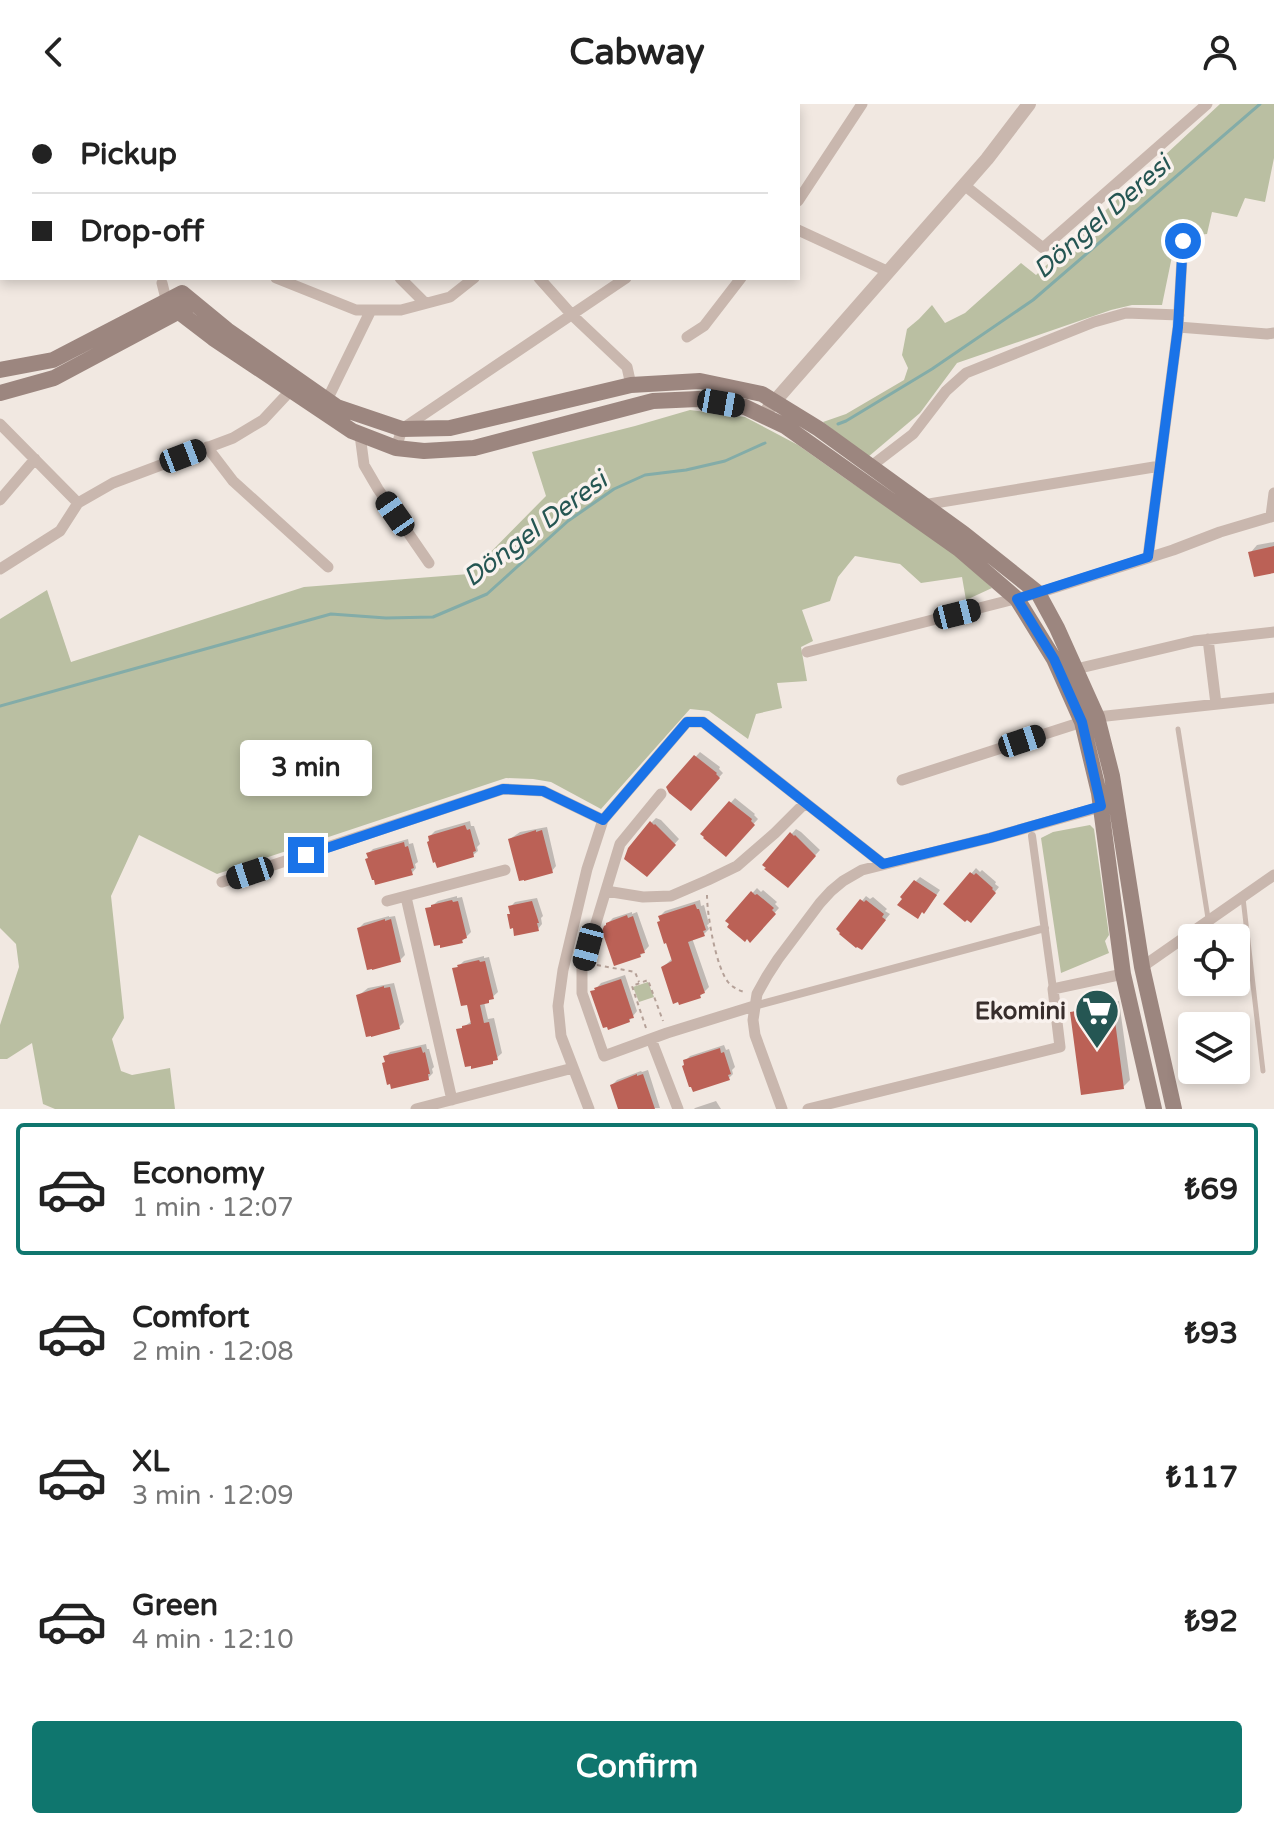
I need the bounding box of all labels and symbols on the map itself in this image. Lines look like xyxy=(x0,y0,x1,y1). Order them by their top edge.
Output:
water label: Döngel Deresi xyxy=(1027,147,1180,285)
route start xyxy=(1165,223,1201,259)
car xyxy=(695,387,747,419)
car xyxy=(156,436,210,476)
water label: Döngel Deresi xyxy=(457,463,616,593)
car xyxy=(371,487,419,541)
car xyxy=(931,597,983,631)
car xyxy=(995,722,1049,760)
callout: 3 min xyxy=(240,739,372,795)
route end xyxy=(288,837,324,873)
car xyxy=(223,854,277,892)
car xyxy=(570,921,606,973)
supermarket icon: Ekomini xyxy=(1073,987,1121,1050)
place label: Ekomini xyxy=(975,997,1066,1026)

